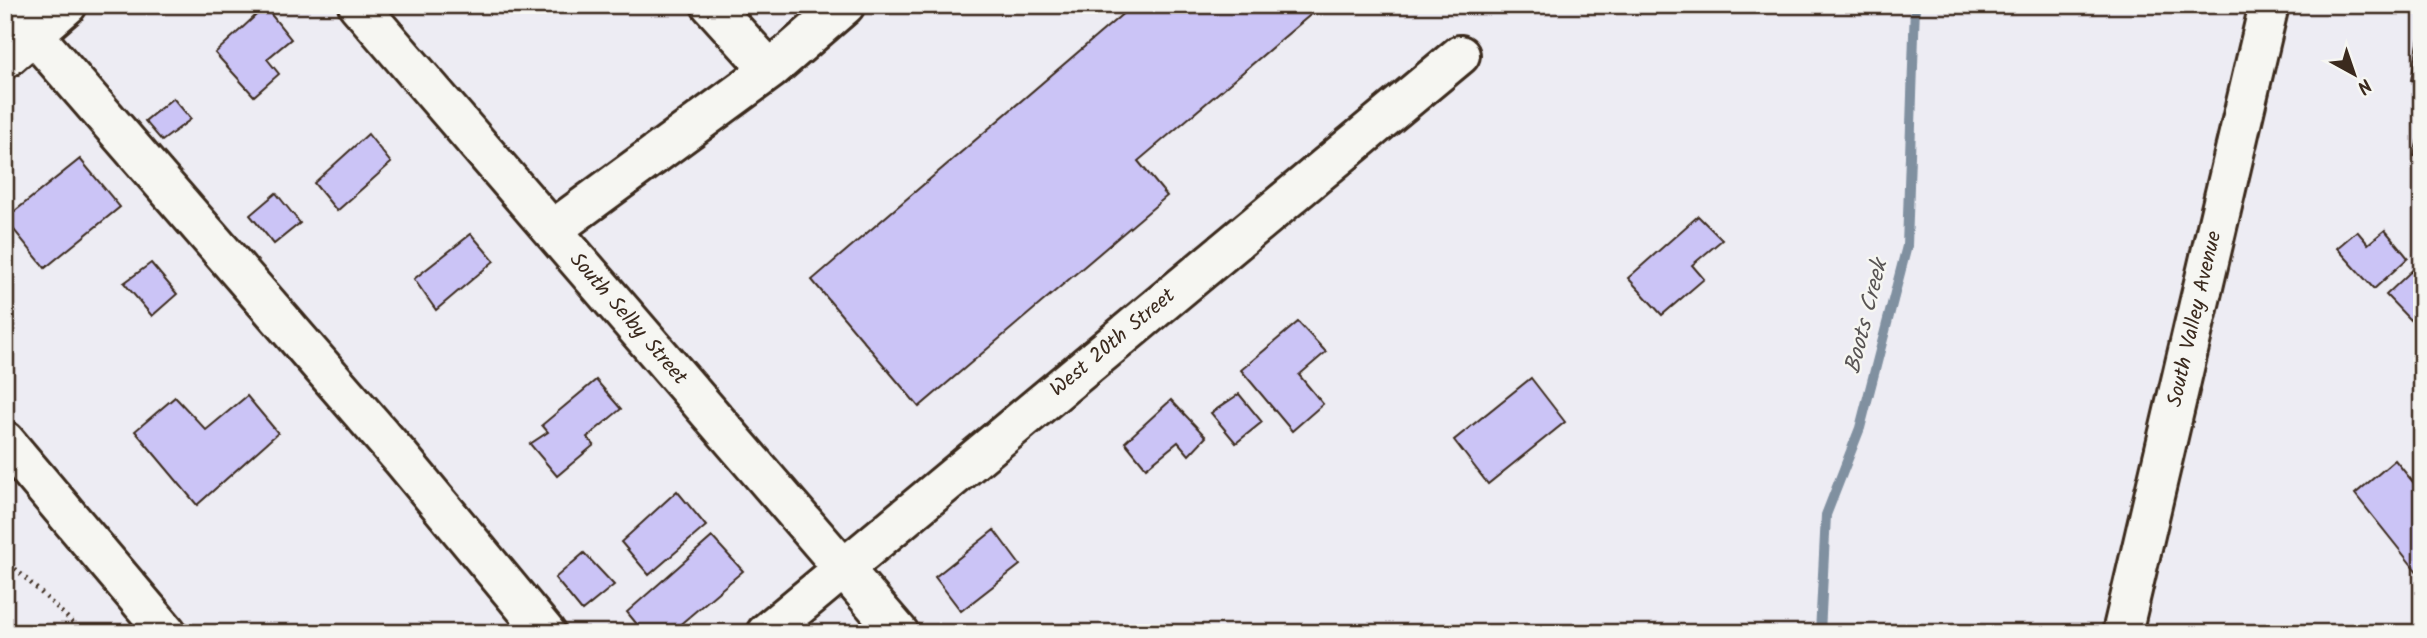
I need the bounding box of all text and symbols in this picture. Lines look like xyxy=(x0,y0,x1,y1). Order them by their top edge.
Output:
north arrow xyxy=(2318,38,2388,108)
text: N xyxy=(2349,70,2378,101)
street label: South Valley Avenue xyxy=(2159,227,2231,410)
street label: South Selby Street xyxy=(561,245,696,393)
water label: Boots Creek xyxy=(1835,253,1899,378)
street label: West 20th Street xyxy=(1043,280,1184,406)

